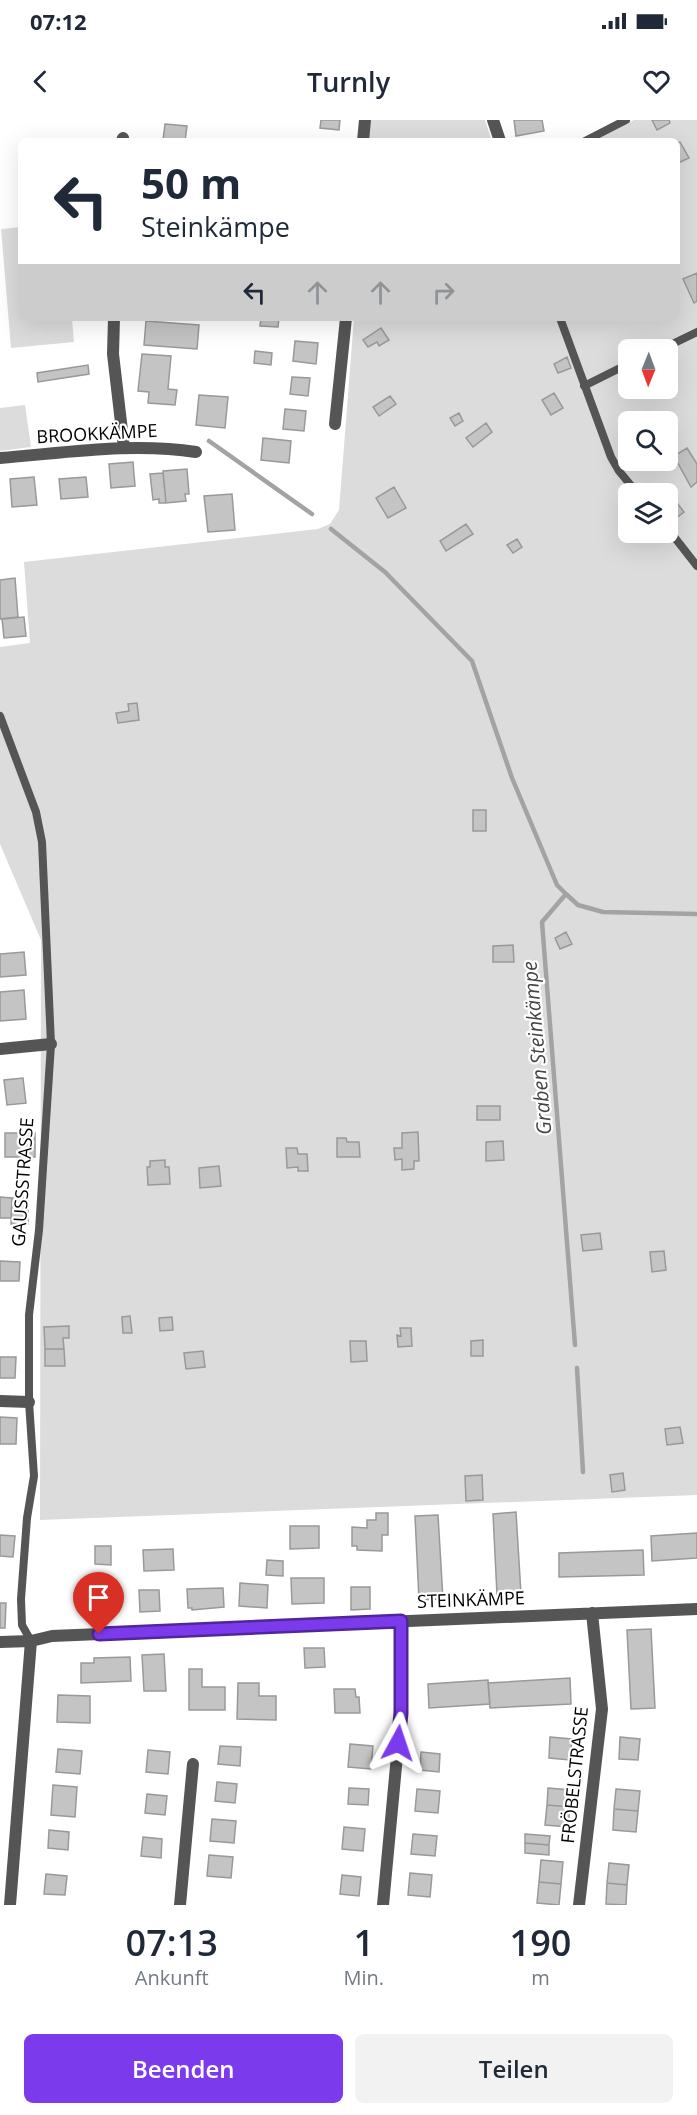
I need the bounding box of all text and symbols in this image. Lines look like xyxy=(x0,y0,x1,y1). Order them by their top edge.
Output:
text: 07:12 xyxy=(30,6,87,36)
text: Turnly xyxy=(307,63,390,100)
icon: back xyxy=(24,65,57,98)
icon: heart xyxy=(640,65,673,98)
text: 50 m xyxy=(141,154,241,211)
icon: left xyxy=(42,162,120,240)
text: Steinkämpe xyxy=(141,208,290,245)
icon: left xyxy=(238,276,271,309)
icon: ahead xyxy=(301,276,334,309)
icon: ahead xyxy=(364,276,397,309)
icon: right xyxy=(427,276,460,309)
north arrow xyxy=(618,339,678,399)
map controls xyxy=(618,339,678,543)
button: search xyxy=(618,411,678,471)
street label: BROOKKÄMPE xyxy=(36,418,158,448)
button: layers xyxy=(618,483,678,543)
water label: Graben Steinkämpe xyxy=(515,960,558,1136)
street label: GAUSSSTRASSE xyxy=(6,1117,38,1247)
pin xyxy=(73,1572,124,1634)
icon: arrive xyxy=(82,1581,115,1614)
street label: STEINKÄMPE xyxy=(417,1585,525,1613)
street label: FRÖBELSTRASSE xyxy=(555,1705,593,1844)
position arrow xyxy=(366,1711,430,1775)
text: 07:13 xyxy=(126,1918,218,1967)
text: 1 xyxy=(353,1918,374,1967)
text: 190 xyxy=(510,1918,571,1967)
text: Ankunft xyxy=(135,1964,209,1991)
text: Min. xyxy=(343,1964,384,1991)
text: m xyxy=(531,1964,550,1991)
button: Beenden xyxy=(24,2034,343,2103)
button: Teilen xyxy=(355,2034,673,2103)

